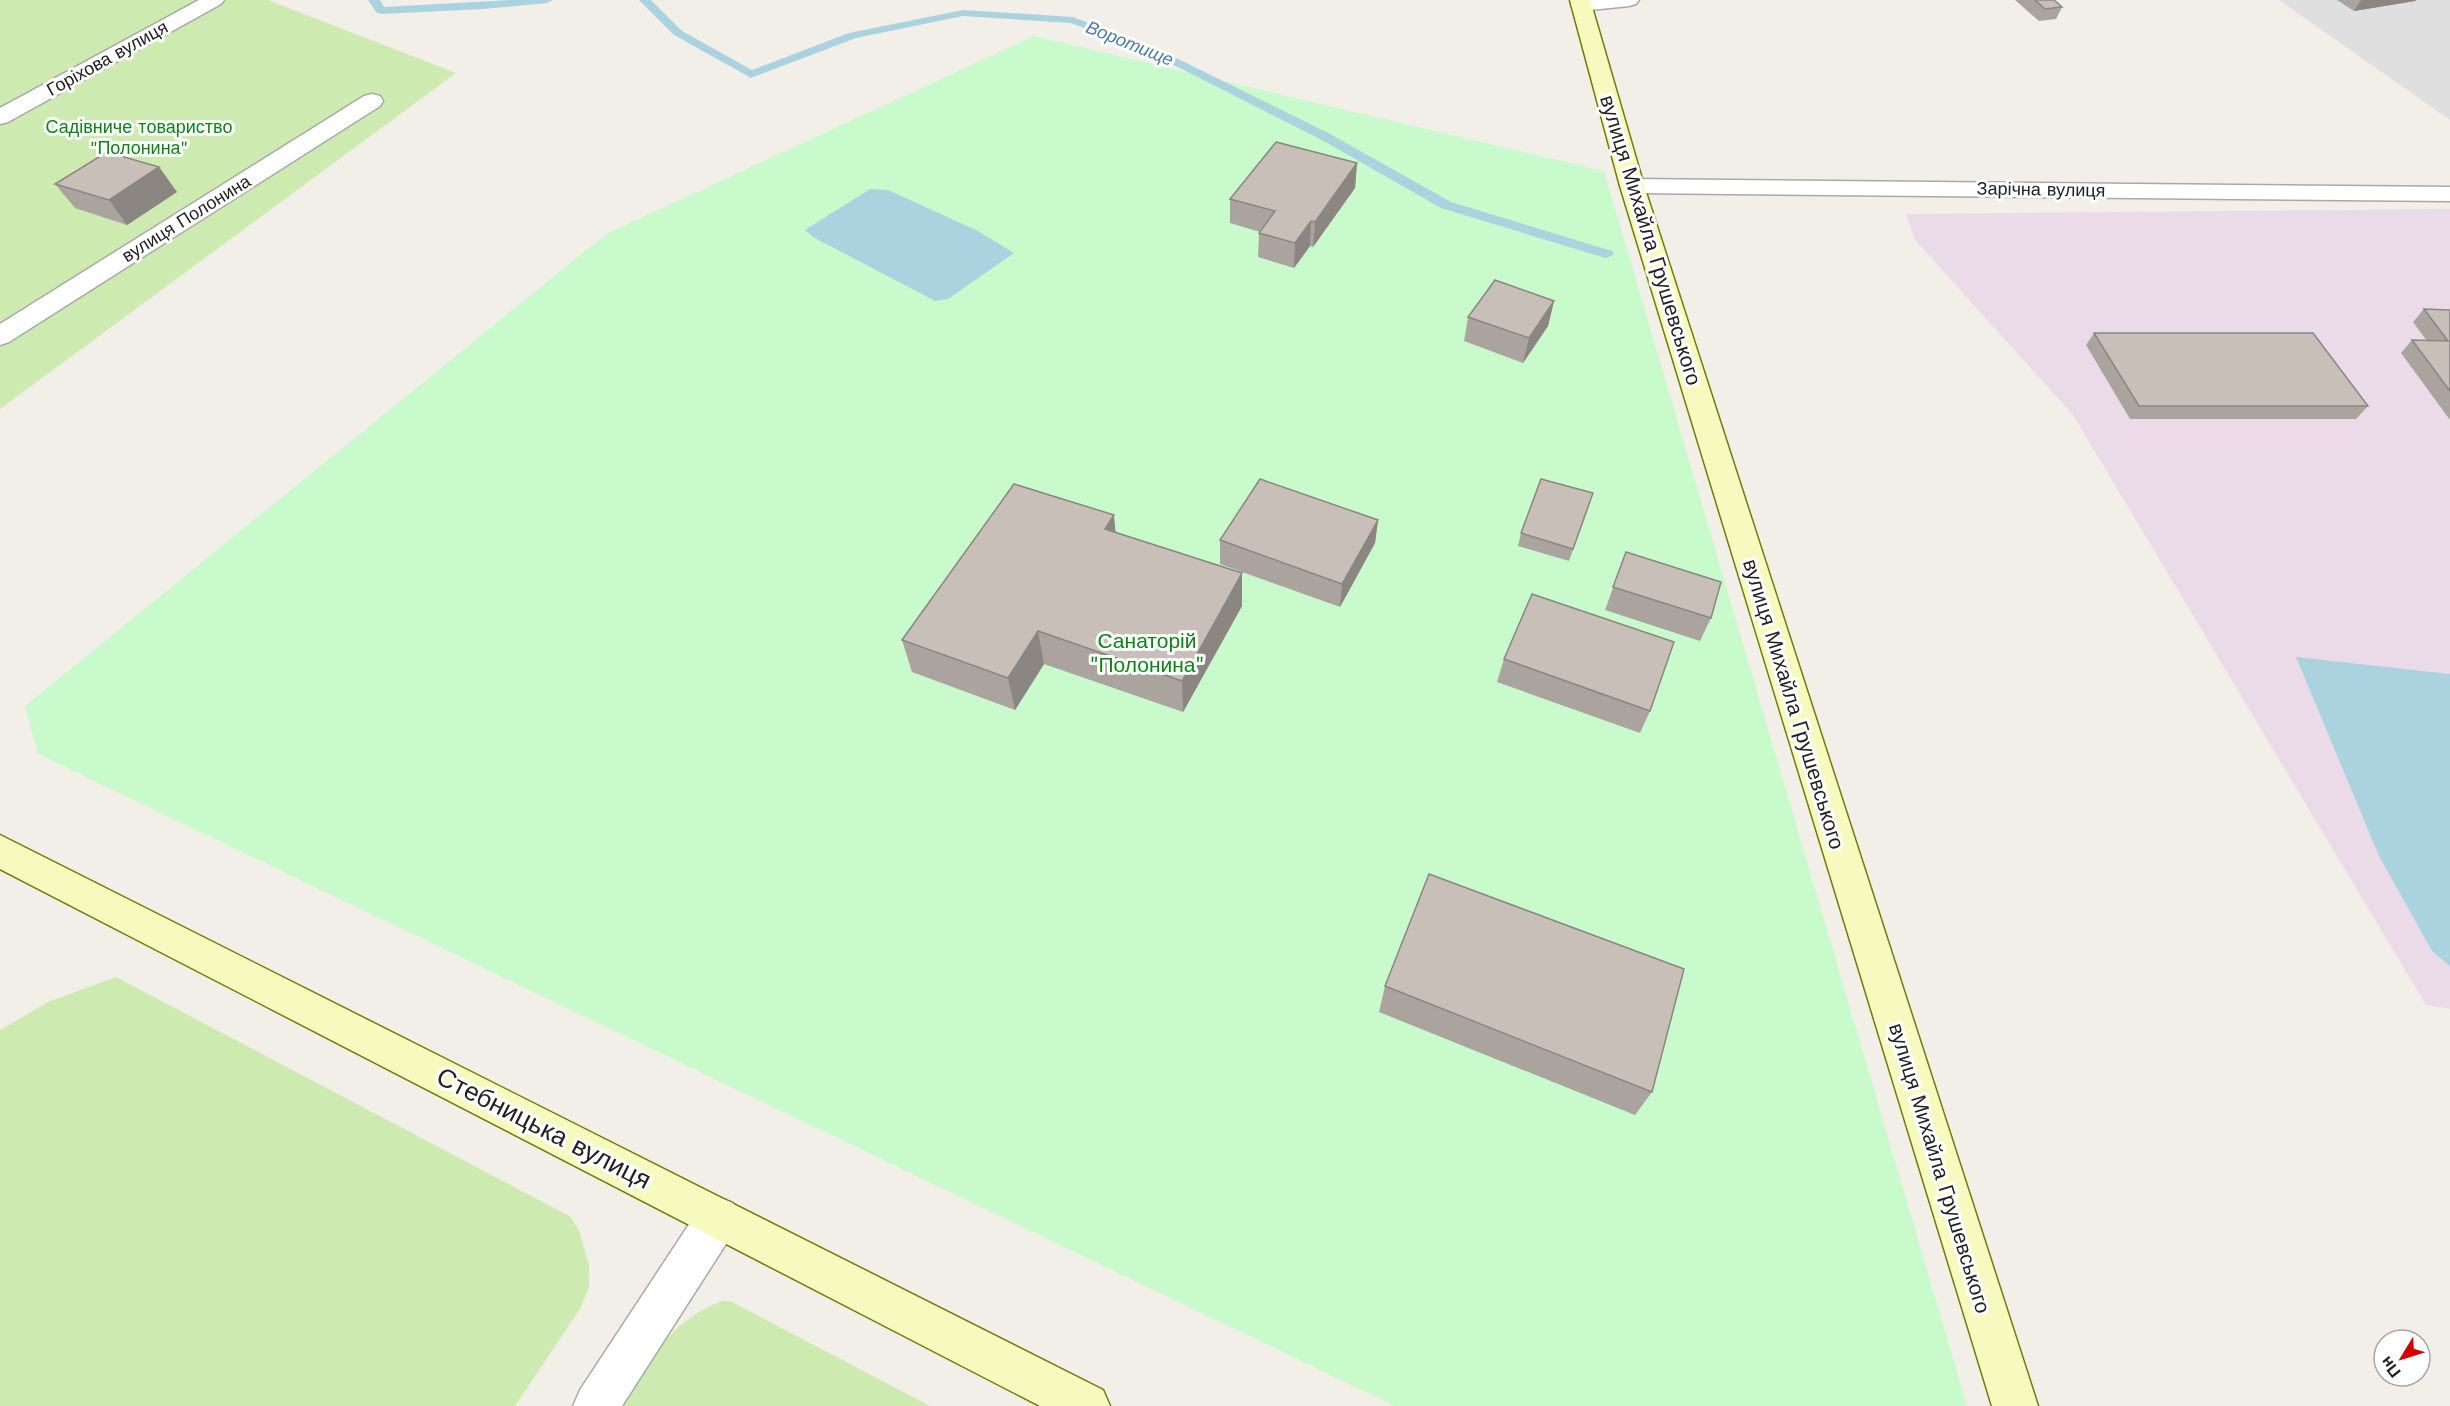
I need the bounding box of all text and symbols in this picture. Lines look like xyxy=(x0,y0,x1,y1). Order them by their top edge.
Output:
street label: Горіхова вулиця xyxy=(43,16,171,100)
water label: Воротище xyxy=(1083,16,1177,70)
street label: вулиця Михайла Грушевського xyxy=(1595,92,1707,388)
park label: Садівниче товариство "Полонина" xyxy=(46,116,232,158)
street label: вулиця Полонина xyxy=(118,169,255,266)
street label: Зарічна вулиця xyxy=(1976,177,2106,201)
street label: вулиця Михайла Грушевського xyxy=(1738,556,1850,852)
park label: Санаторій "Полонина" xyxy=(1090,628,1204,677)
street label: вулиця Михайла Грушевського xyxy=(1884,1020,1996,1316)
street label: Стебницька вулиця xyxy=(432,1061,656,1195)
north arrow xyxy=(2372,1328,2432,1388)
text: Пн xyxy=(2377,1353,2405,1381)

